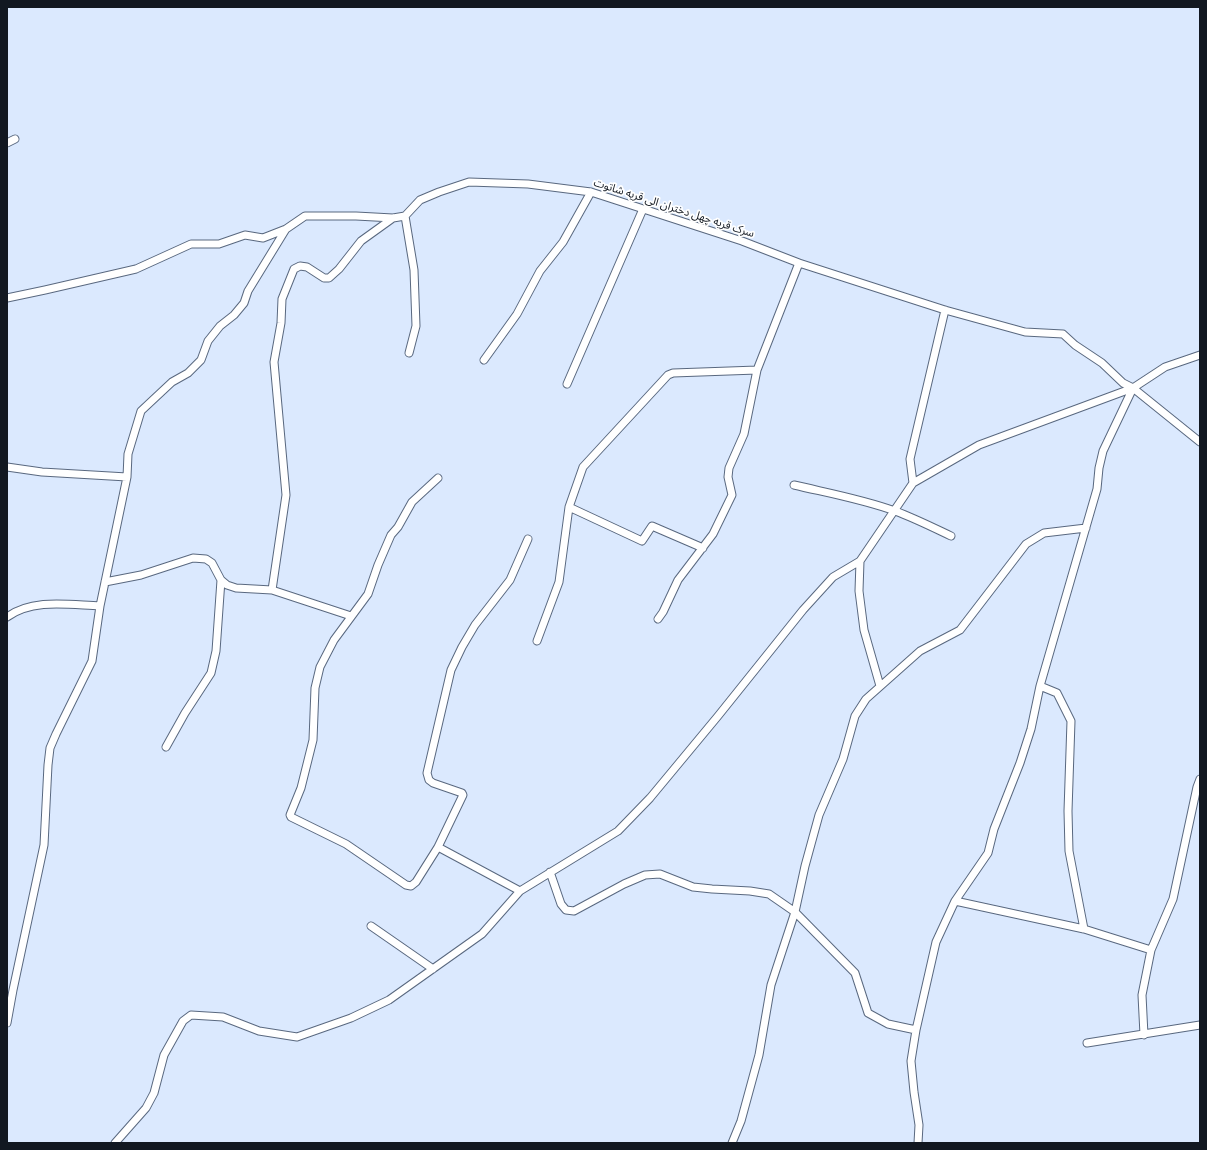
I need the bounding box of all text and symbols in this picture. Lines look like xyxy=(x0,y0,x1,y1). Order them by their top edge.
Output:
street label: سرک قریه چهل دختران الی قریه شاتوت xyxy=(592,176,756,240)

